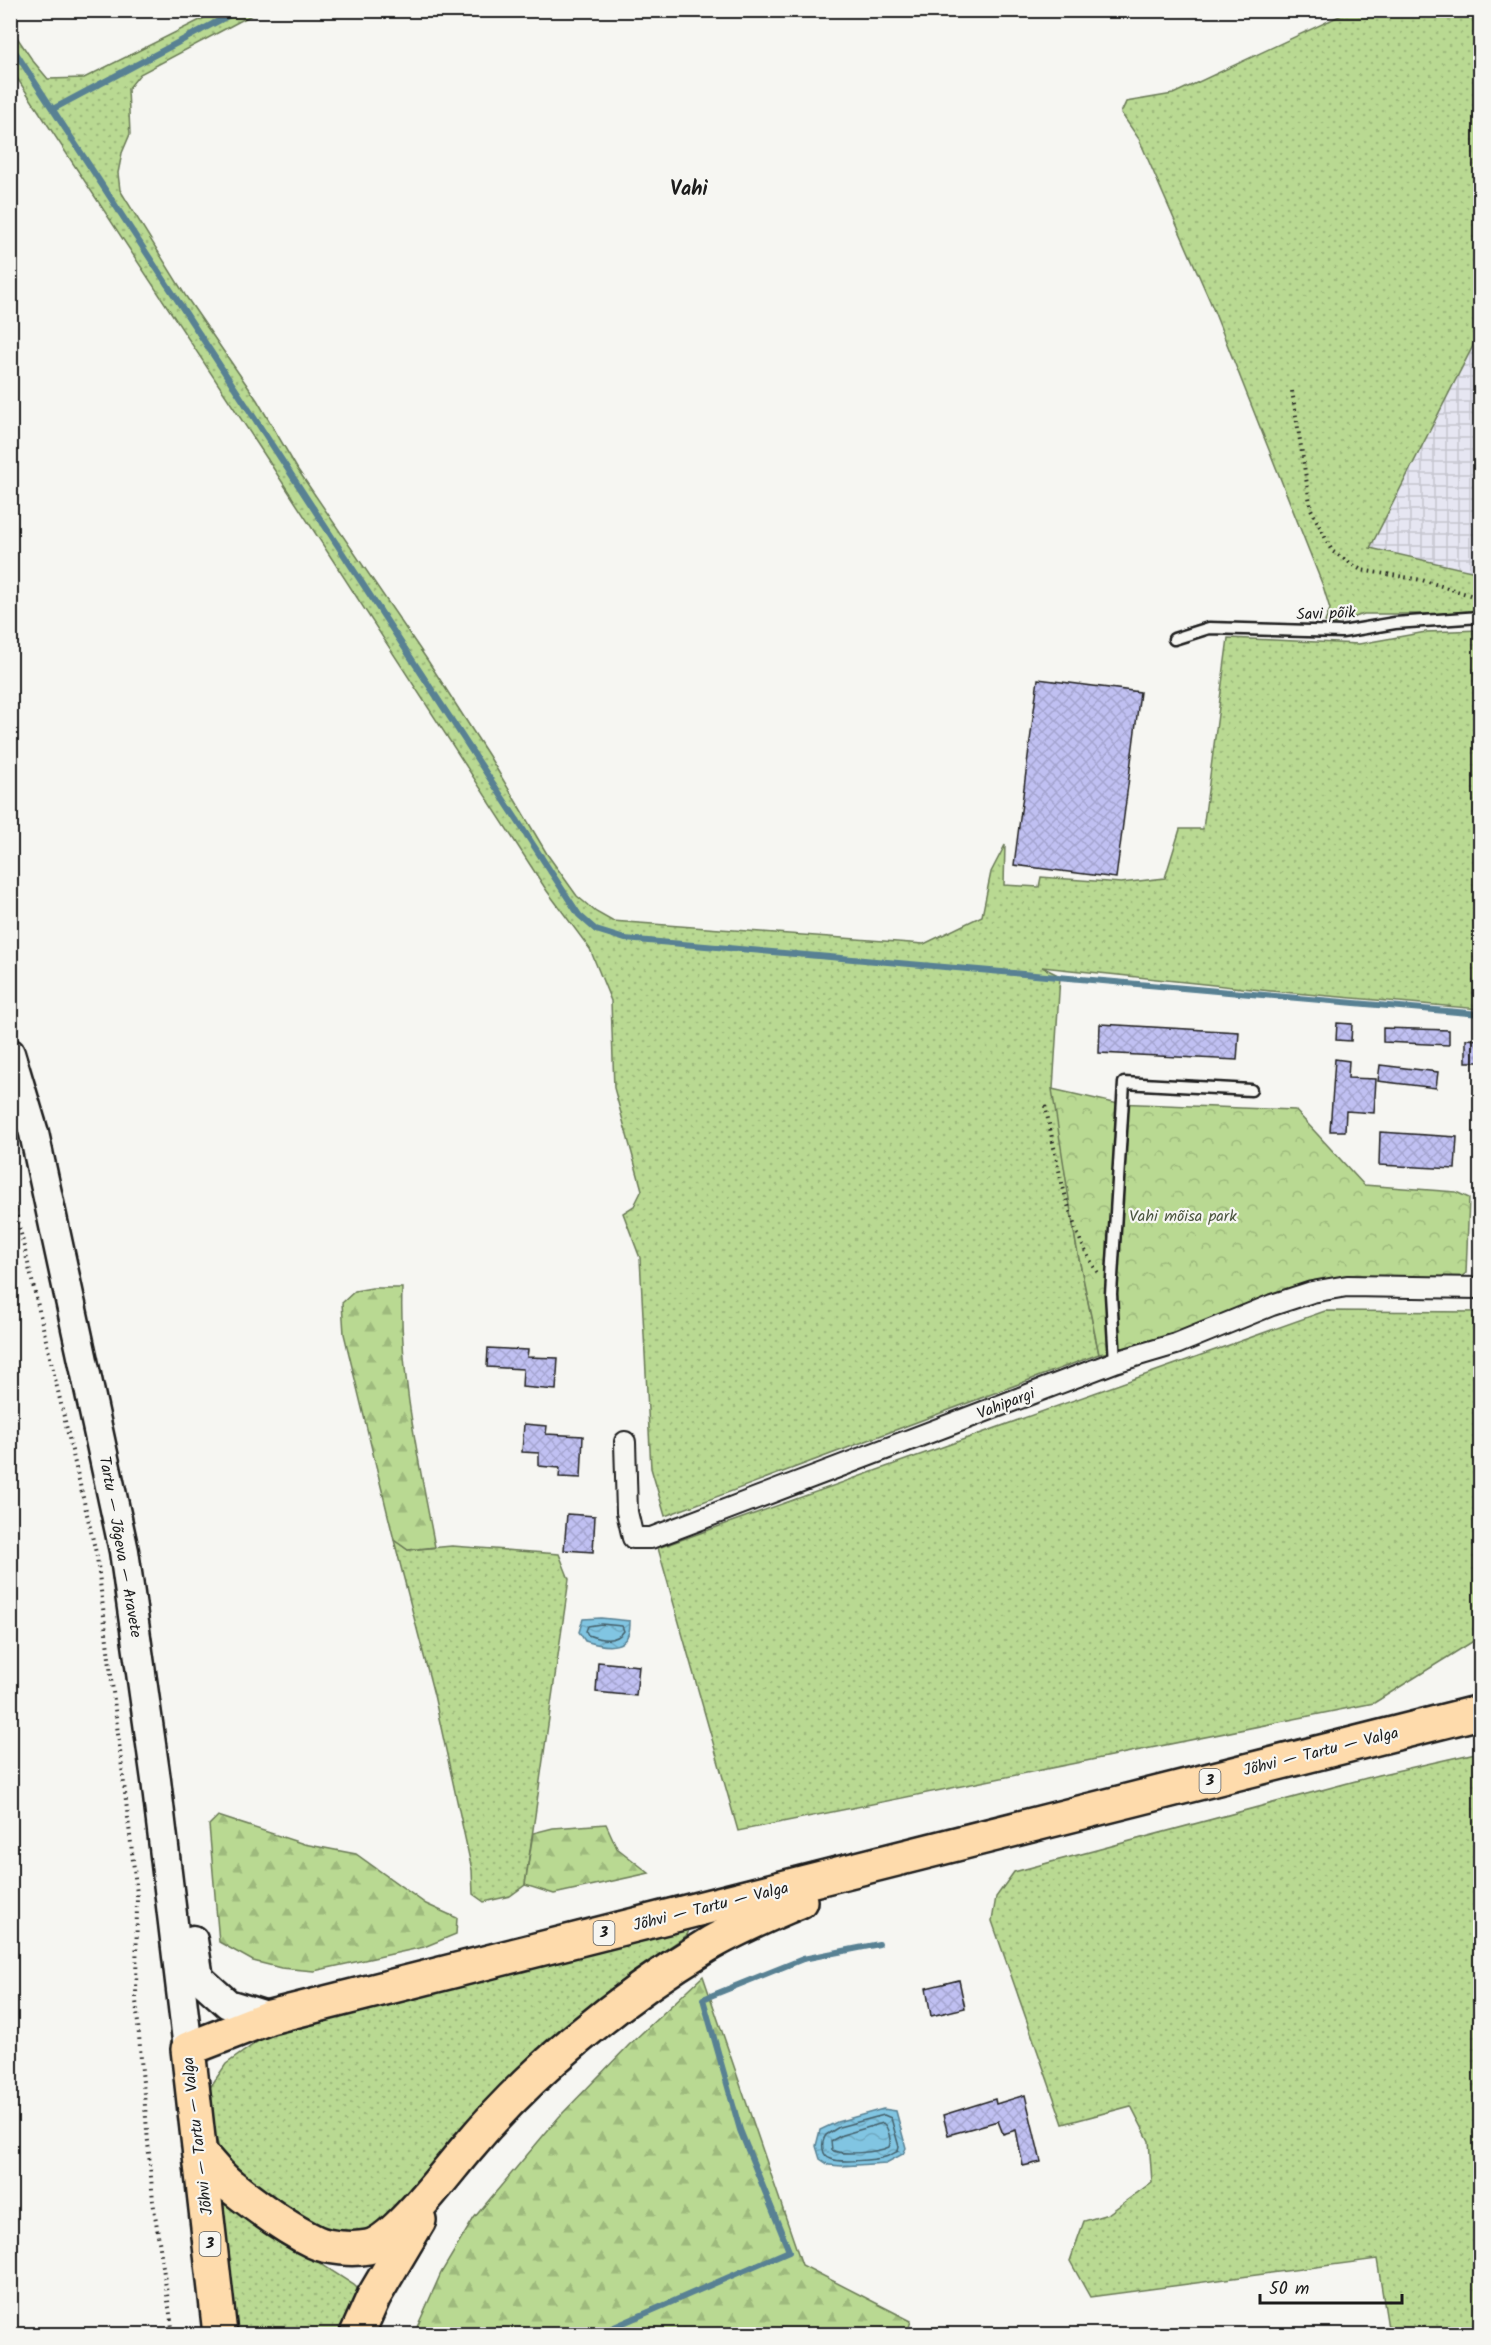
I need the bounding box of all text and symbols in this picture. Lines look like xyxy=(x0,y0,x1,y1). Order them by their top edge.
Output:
district label: Vahi xyxy=(670,174,708,206)
street label: Savi põik xyxy=(1296,600,1356,628)
park label: Vahi mõisa park xyxy=(1129,1204,1237,1229)
street label: Vahipargi xyxy=(973,1381,1040,1426)
street label: Tartu — Jõgeva — Aravete xyxy=(92,1454,148,1640)
street label: Jõhvi — Tartu — Valga xyxy=(1241,1721,1401,1783)
road number: 3 xyxy=(1200,1769,1220,1793)
street label: Jõhvi — Tartu — Valga xyxy=(631,1876,791,1938)
road number: 3 xyxy=(594,1921,614,1945)
street label: Jõhvi — Tartu — Valga xyxy=(176,2055,220,2217)
road number: 3 xyxy=(200,2232,220,2256)
scale bar xyxy=(1260,2267,1402,2305)
text: 50 m xyxy=(1269,2275,1309,2304)

